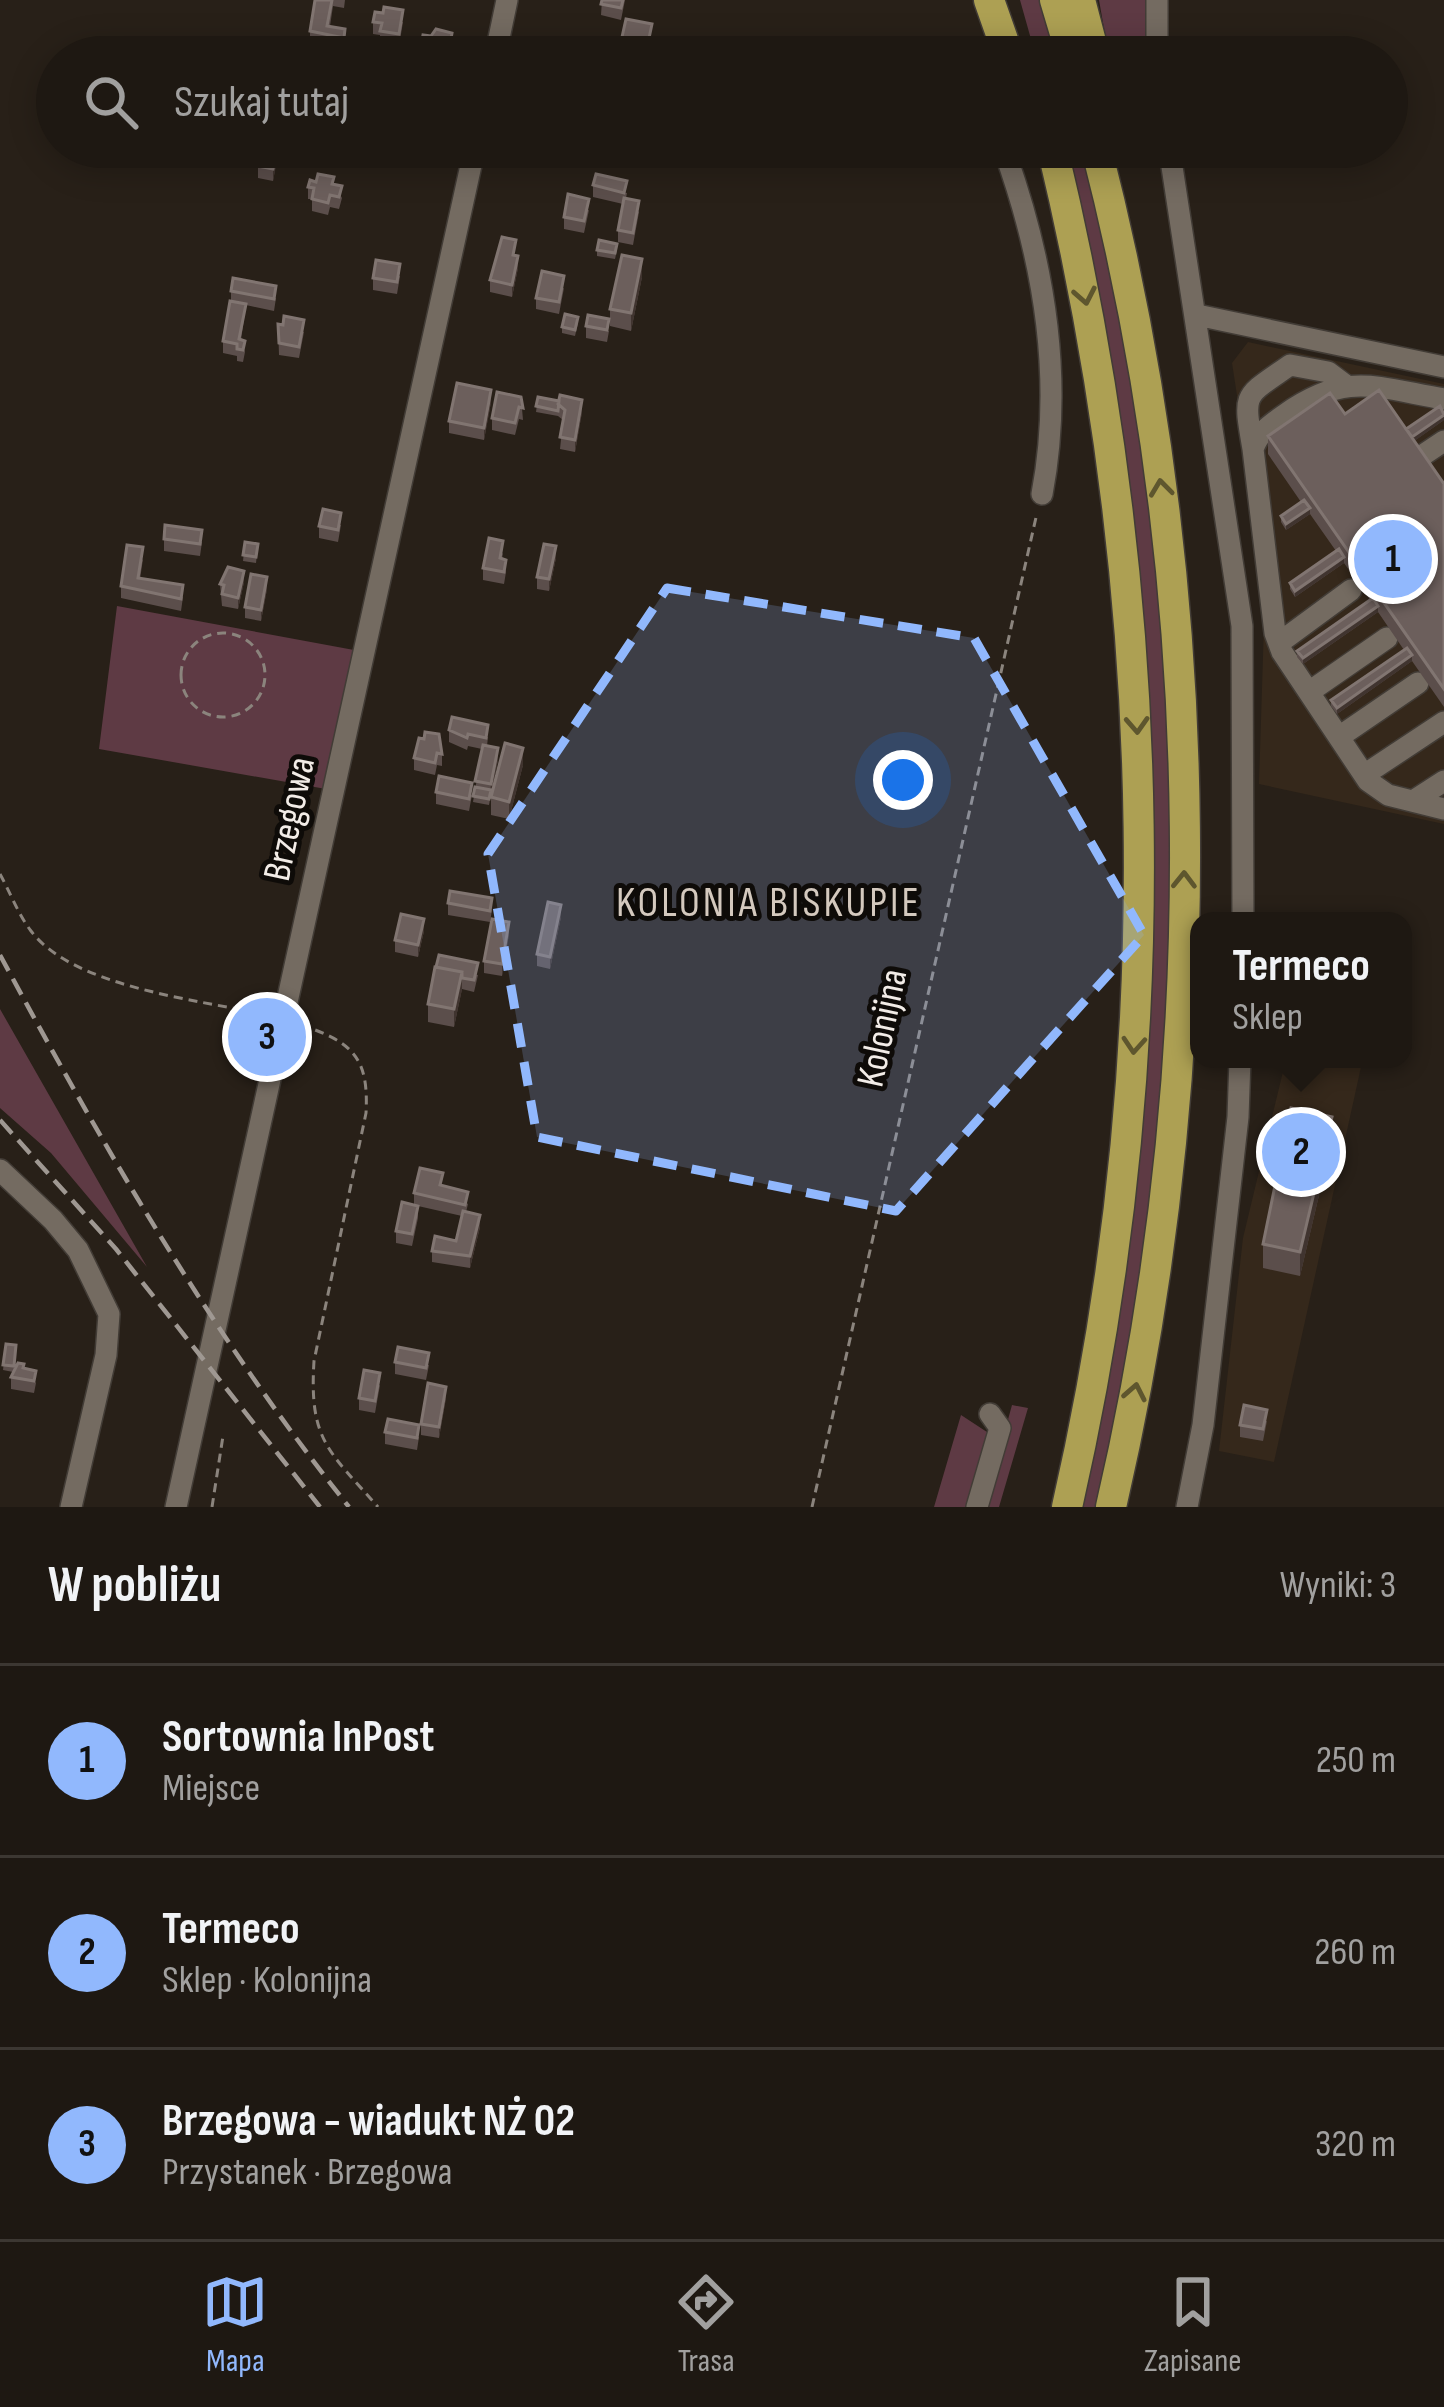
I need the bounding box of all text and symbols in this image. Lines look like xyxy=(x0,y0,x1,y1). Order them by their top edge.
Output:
search box xyxy=(36,36,1408,168)
icon: search xyxy=(78,69,144,135)
text: Szukaj tutaj xyxy=(174,75,349,130)
one-way arrow xyxy=(1072,286,1097,306)
one-way arrow xyxy=(1148,478,1174,497)
pin: 1 xyxy=(1354,514,1432,604)
one-way arrow xyxy=(1124,716,1150,735)
your location xyxy=(873,750,933,810)
street label: Brzegowa xyxy=(254,753,326,885)
one-way arrow xyxy=(1171,870,1197,889)
district label: KOLONIA BISKUPIE xyxy=(616,878,922,929)
popup xyxy=(1190,912,1412,1068)
text: Termeco xyxy=(1232,939,1370,994)
street label: Kolonijna xyxy=(848,965,918,1091)
pin: 3 xyxy=(228,992,306,1082)
text: Sklep xyxy=(1232,994,1303,1041)
one-way arrow xyxy=(1122,1036,1148,1055)
pin: 2 xyxy=(1262,1107,1340,1197)
one-way arrow xyxy=(1121,1383,1147,1403)
text: W pobliżu xyxy=(48,1555,221,1616)
text: Wyniki: 3 xyxy=(1280,1562,1396,1609)
text: Sortownia InPost xyxy=(162,1710,434,1765)
text: 1 xyxy=(79,1737,95,1784)
text: 250 m xyxy=(1316,1737,1396,1784)
text: Miejsce xyxy=(162,1765,260,1812)
text: Termeco xyxy=(162,1902,300,1957)
text: 2 xyxy=(78,1929,96,1976)
text: 260 m xyxy=(1314,1929,1396,1976)
text: Sklep · Kolonijna xyxy=(162,1957,372,2004)
text: Brzegowa - wiadukt NŻ 02 xyxy=(162,2094,575,2149)
text: 3 xyxy=(78,2121,96,2168)
text: 320 m xyxy=(1315,2121,1396,2168)
text: Przystanek · Brzegowa xyxy=(162,2149,453,2196)
tab: Mapa xyxy=(202,2269,268,2381)
tab: Trasa xyxy=(673,2269,739,2381)
tab: Zapisane xyxy=(1144,2269,1242,2381)

